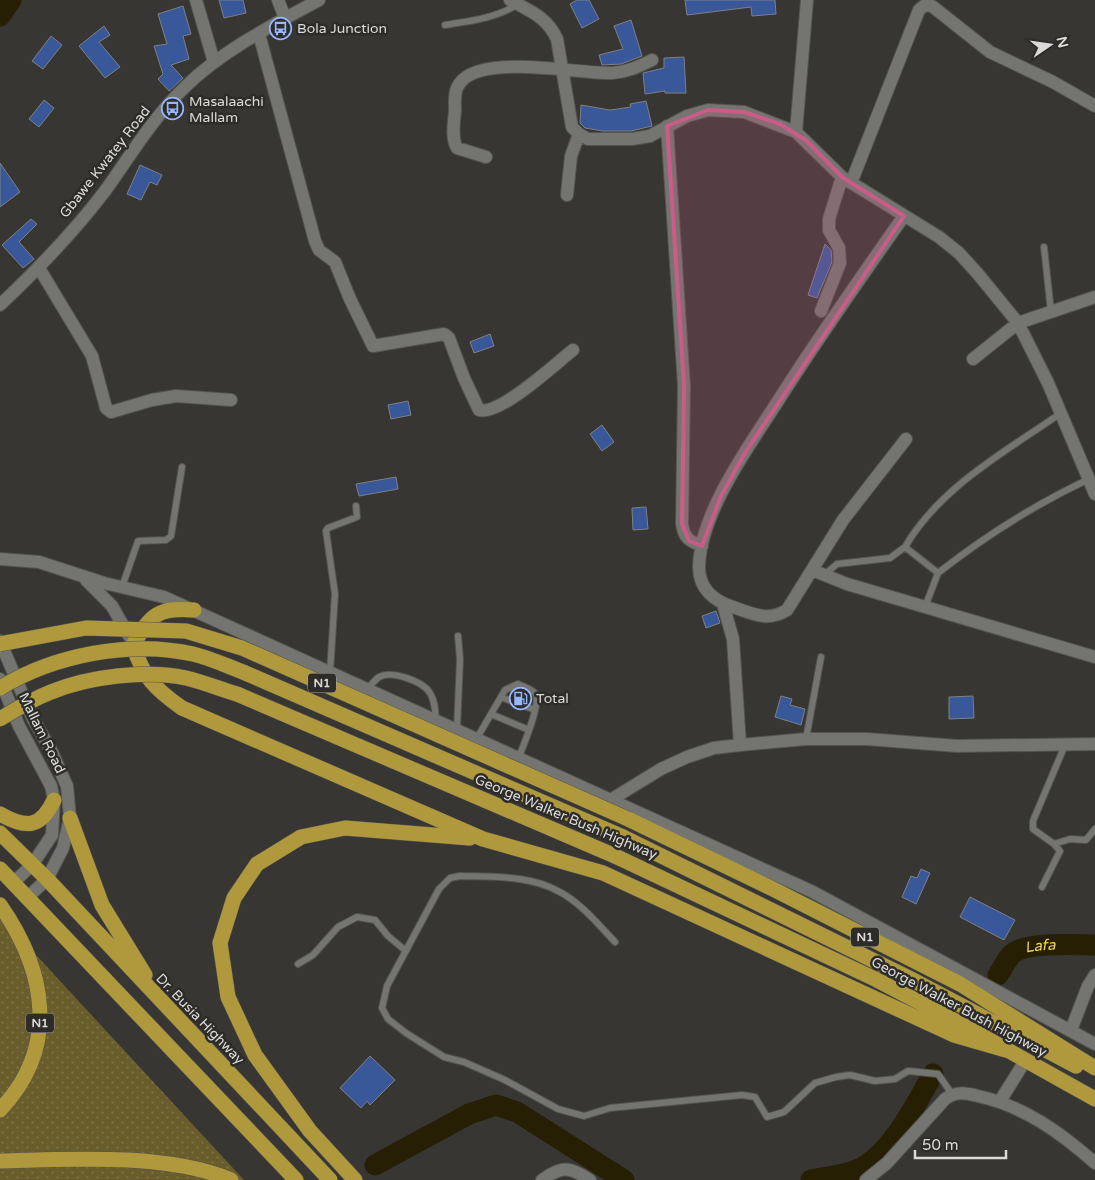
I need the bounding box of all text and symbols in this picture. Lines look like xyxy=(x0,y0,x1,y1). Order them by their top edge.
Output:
bus stop icon: Bola Junction xyxy=(269,16,293,40)
place label: Bola Junction xyxy=(297,20,387,37)
north arrow xyxy=(1025,20,1075,70)
text: N xyxy=(1053,35,1072,50)
place label: Masalaachi Mallam xyxy=(189,93,264,126)
bus stop icon: Masalaachi Mallam xyxy=(161,97,185,121)
street label: Gbawe Kwatey Road xyxy=(56,103,154,221)
road number: N1 xyxy=(308,674,336,692)
fuel station icon: Total xyxy=(508,686,532,710)
street label: Mallam Road xyxy=(15,690,69,776)
place label: Total xyxy=(536,690,569,707)
street label: George Walker Bush Highway xyxy=(472,771,660,863)
road number: N1 xyxy=(851,928,879,946)
water label: Lafa xyxy=(1023,936,1056,957)
street label: George Walker Bush Highway xyxy=(868,953,1050,1061)
street label: Dr. Busia Highway xyxy=(152,970,248,1068)
road number: N1 xyxy=(26,1014,54,1032)
scale bar xyxy=(915,1128,1006,1160)
text: 50 m xyxy=(922,1136,959,1154)

